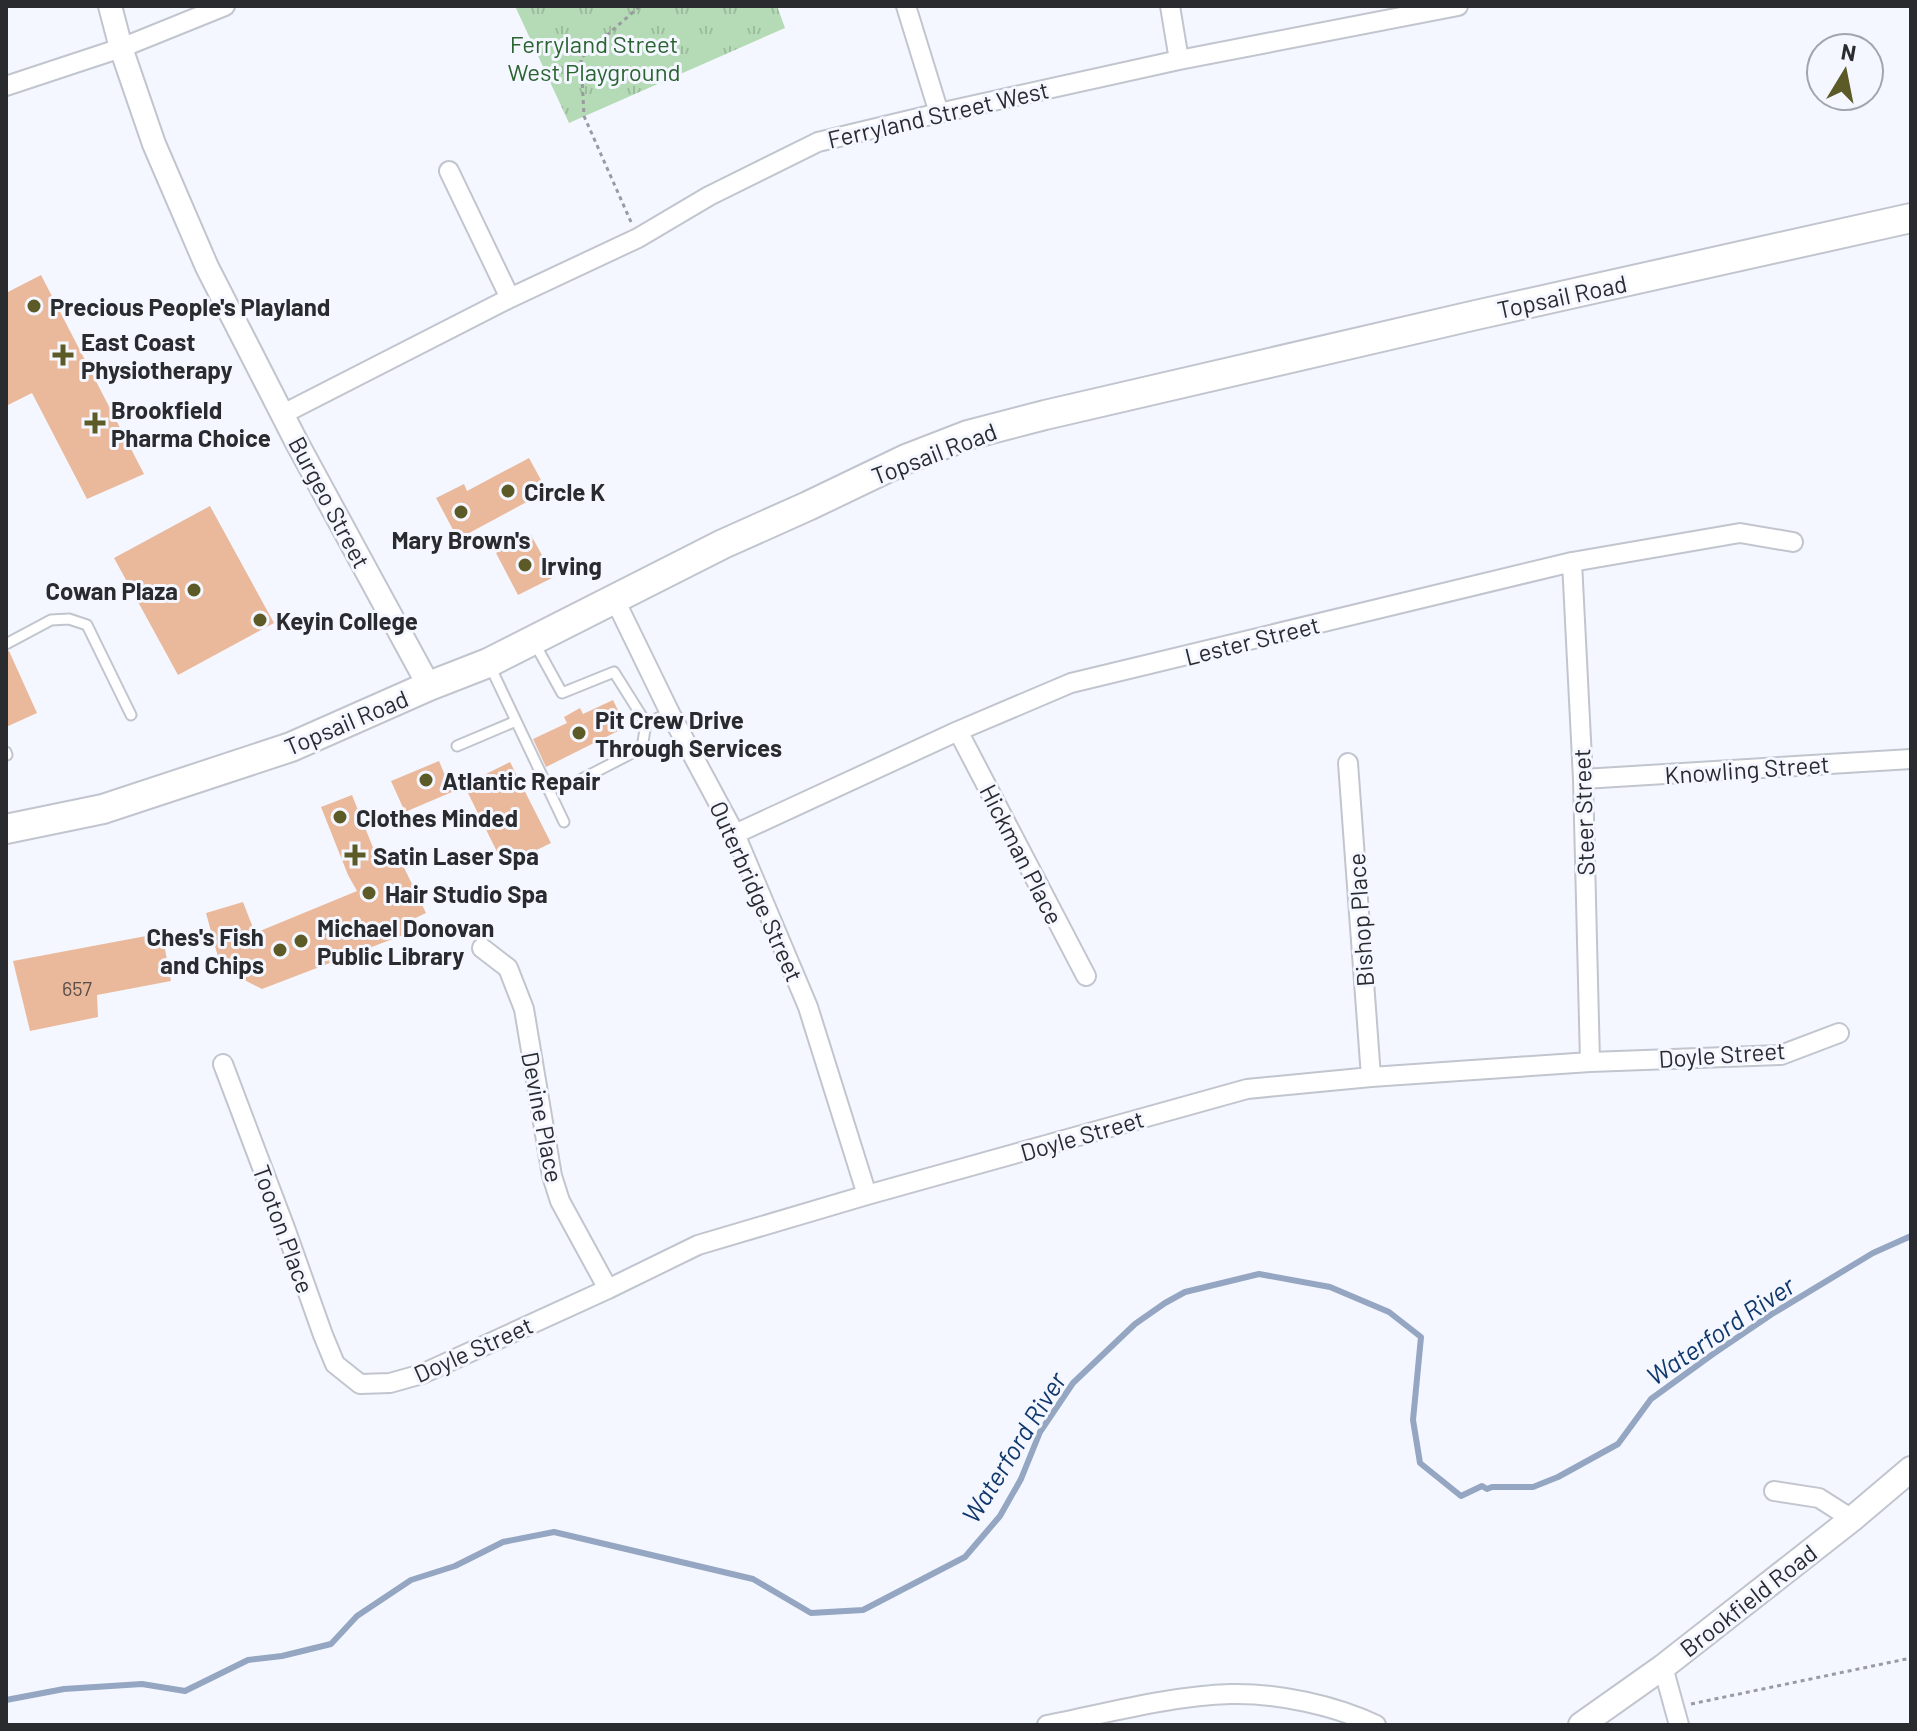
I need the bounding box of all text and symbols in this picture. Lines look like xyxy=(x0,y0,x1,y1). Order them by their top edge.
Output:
park label: Ferryland Street West Playground xyxy=(507,29,681,86)
north arrow xyxy=(1805,32,1885,112)
text: N xyxy=(1839,37,1858,65)
street label: Ferryland Street West xyxy=(825,74,1051,154)
street label: Topsail Road xyxy=(1495,268,1629,324)
place label: Precious People's Playland xyxy=(50,292,330,321)
marker: Precious People's Playland xyxy=(25,297,43,315)
place label: East Coast Physiotherapy xyxy=(81,327,233,384)
marker: East Coast Physiotherapy xyxy=(52,344,74,366)
place label: Brookfield Pharma Choice xyxy=(111,395,271,452)
marker: Brookfield Pharma Choice xyxy=(86,414,104,432)
street label: Topsail Road xyxy=(867,416,1001,490)
street label: Burgeo Street xyxy=(283,431,377,573)
place label: Circle K xyxy=(524,477,605,506)
marker: Circle K xyxy=(499,482,517,500)
marker: Mary Brown's xyxy=(452,503,470,521)
place label: Mary Brown's xyxy=(391,525,531,554)
place label: Irving xyxy=(541,551,602,580)
marker: Irving xyxy=(516,556,534,574)
place label: Cowan Plaza xyxy=(45,576,178,605)
marker: Cowan Plaza xyxy=(185,581,203,599)
place label: Keyin College xyxy=(276,606,418,635)
street label: Lester Street xyxy=(1182,609,1322,671)
marker: Keyin College xyxy=(251,611,269,629)
street label: Topsail Road xyxy=(280,683,412,761)
place label: Pit Crew Drive Through Services xyxy=(595,705,782,762)
marker: Pit Crew Drive Through Services xyxy=(570,724,588,742)
street label: Steer Street xyxy=(1566,748,1600,876)
street label: Knowling Street xyxy=(1664,749,1830,789)
place label: Atlantic Repair xyxy=(442,766,600,795)
marker: Atlantic Repair xyxy=(417,771,435,789)
street label: Hickman Place xyxy=(974,779,1070,929)
street label: Outerbridge Street xyxy=(704,796,810,986)
place label: Clothes Minded xyxy=(356,803,518,832)
marker: Clothes Minded xyxy=(331,808,349,826)
place label: Satin Laser Spa xyxy=(373,841,539,870)
marker: Satin Laser Spa xyxy=(344,844,366,866)
street label: Bishop Place xyxy=(1341,852,1379,988)
place label: Hair Studio Spa xyxy=(385,879,548,908)
marker: Hair Studio Spa xyxy=(360,884,378,902)
place label: Michael Donovan Public Library xyxy=(317,913,494,970)
place label: Ches's Fish and Chips xyxy=(147,922,264,979)
marker: Michael Donovan Public Library xyxy=(292,932,310,950)
marker: Ches's Fish and Chips xyxy=(271,941,289,959)
house number: 657 xyxy=(62,976,93,1000)
street label: Doyle Street xyxy=(1658,1035,1786,1073)
street label: Devine Place xyxy=(516,1049,570,1185)
street label: Doyle Street xyxy=(1017,1104,1147,1166)
street label: Tooton Place xyxy=(247,1161,321,1297)
water label: Waterford River xyxy=(1640,1269,1801,1391)
street label: Doyle Street xyxy=(409,1310,537,1388)
water label: Waterford River xyxy=(954,1365,1072,1528)
street label: Brookfield Road xyxy=(1674,1538,1822,1662)

